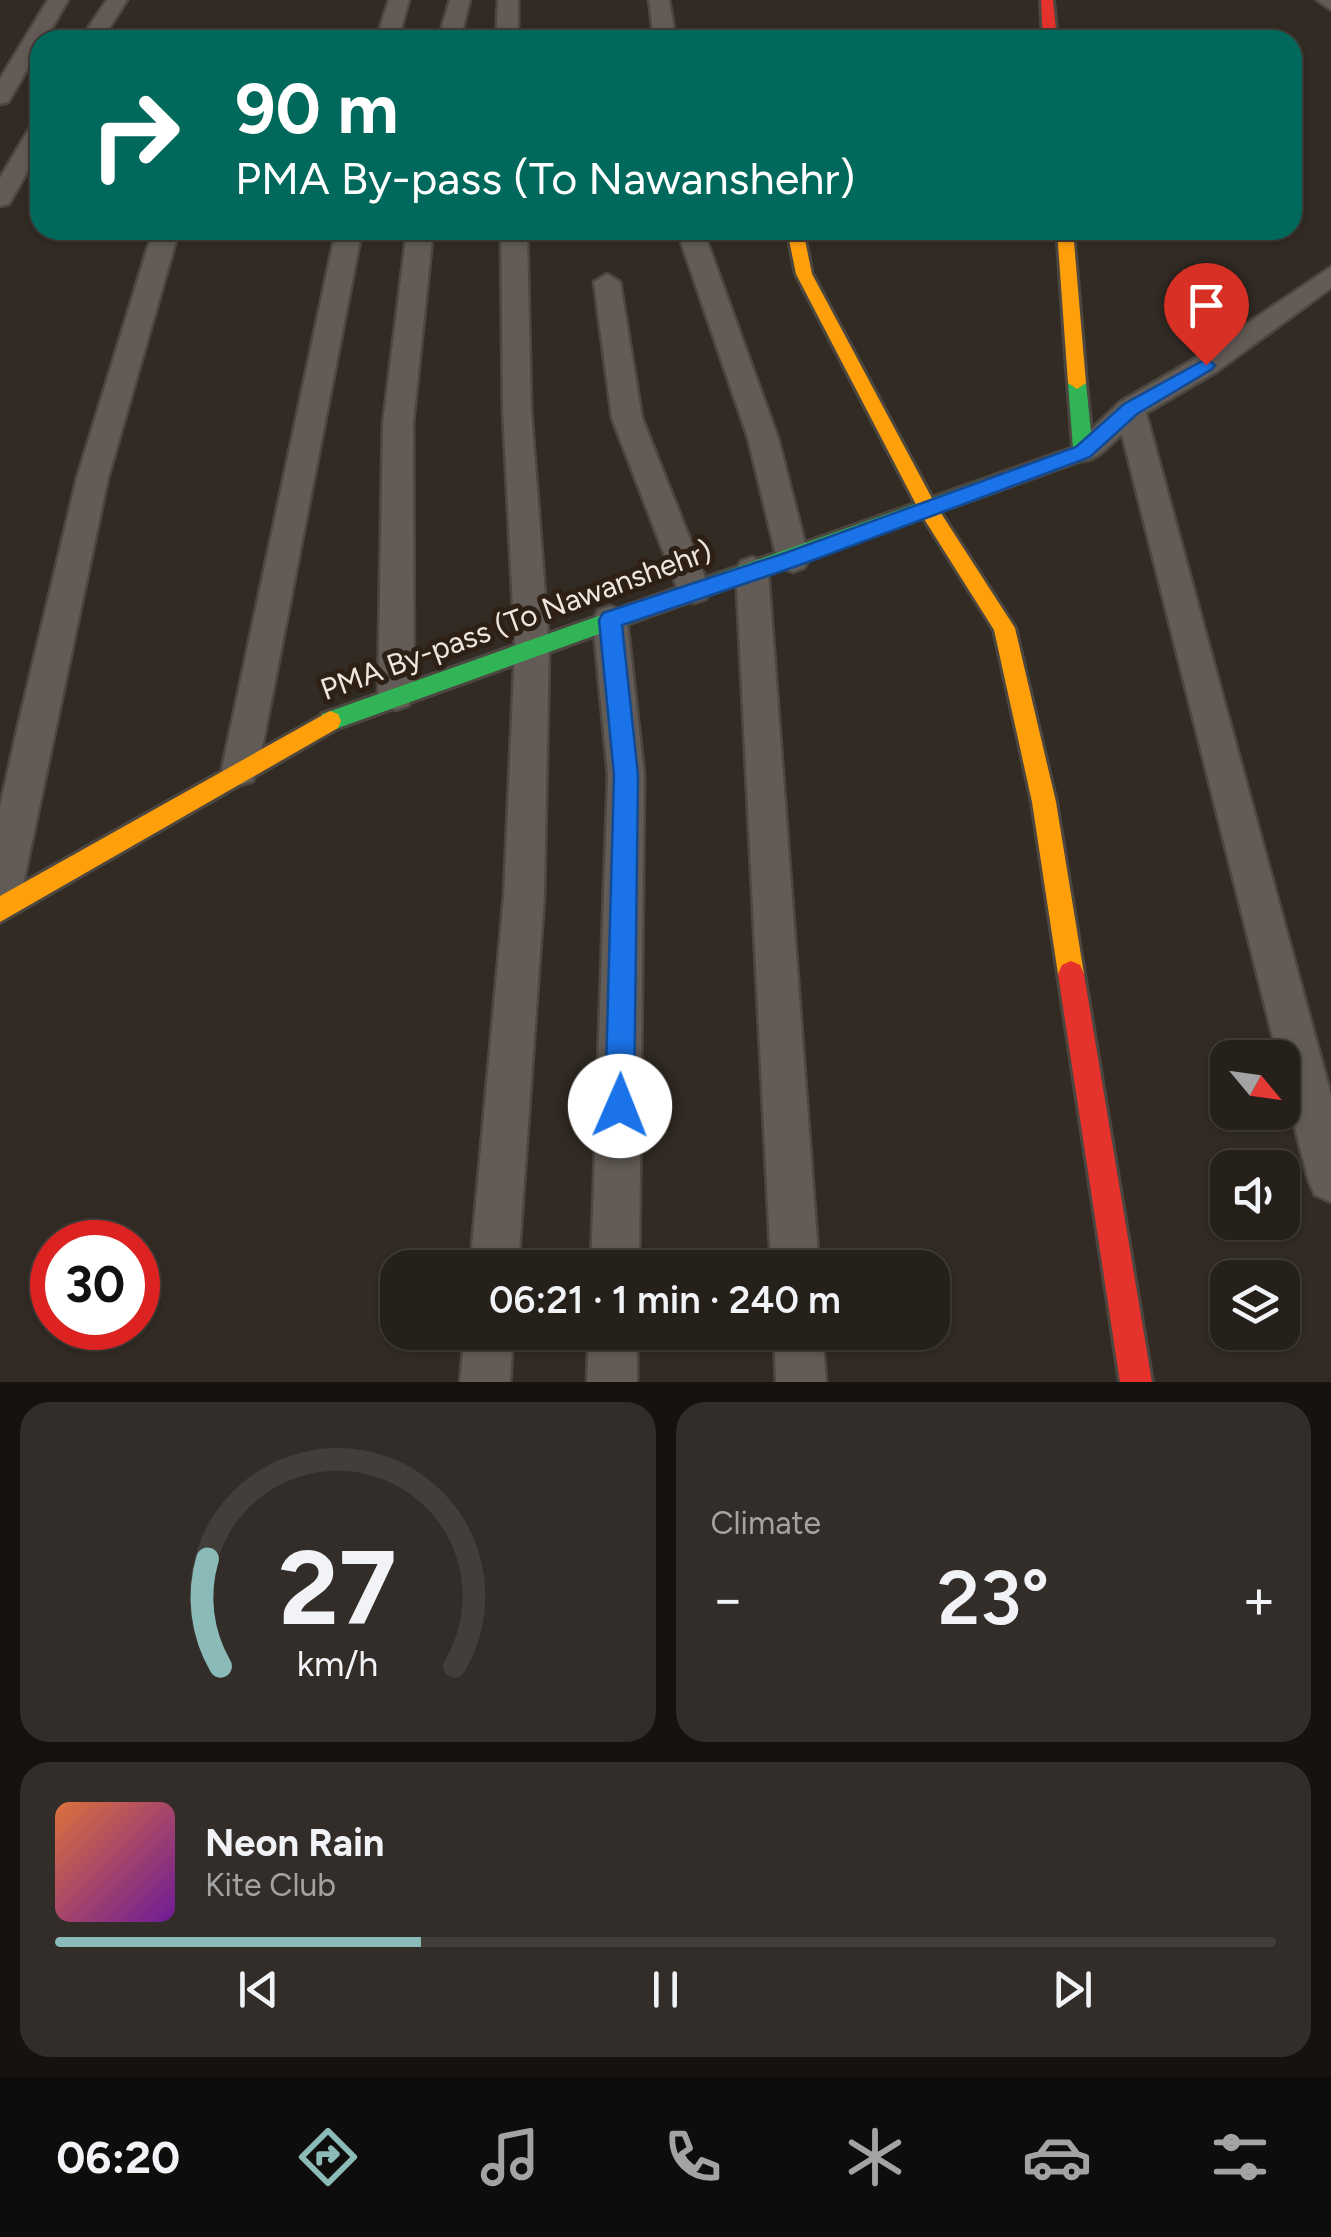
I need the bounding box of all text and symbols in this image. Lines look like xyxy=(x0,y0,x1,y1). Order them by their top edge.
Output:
text: 90 m xyxy=(235,66,399,151)
icon: right xyxy=(70,70,200,200)
text: PMA By-pass (To Nawanshehr) xyxy=(235,151,855,205)
pin xyxy=(1164,263,1249,366)
icon: arrive xyxy=(1179,278,1234,333)
street label: PMA By-pass (To Nawanshehr) xyxy=(315,532,717,708)
north arrow xyxy=(1210,1040,1300,1130)
map controls xyxy=(1210,1040,1300,1350)
position arrow xyxy=(568,1054,672,1158)
button: sound xyxy=(1210,1150,1300,1240)
speed limit sign: 30 xyxy=(30,1220,160,1350)
button: layers xyxy=(1210,1260,1300,1350)
text: 06:21 · 1 min · 240 m xyxy=(489,1277,841,1323)
text: Climate xyxy=(711,1504,821,1542)
text: 27 xyxy=(279,1525,397,1650)
text: 23° xyxy=(937,1553,1049,1643)
text: − xyxy=(711,1566,745,1632)
text: + xyxy=(1242,1566,1276,1632)
text: km/h xyxy=(297,1642,379,1685)
text: Neon Rain xyxy=(205,1820,384,1866)
text: Kite Club xyxy=(205,1866,336,1904)
icon: previous xyxy=(231,1962,286,2017)
icon: pause xyxy=(638,1962,693,2017)
icon: next xyxy=(1045,1962,1100,2017)
icon: directions xyxy=(293,2122,363,2192)
icon: music xyxy=(475,2122,545,2192)
icon: phone xyxy=(658,2122,728,2192)
icon: climate xyxy=(840,2122,910,2192)
icon: car xyxy=(1022,2122,1092,2192)
icon: filters xyxy=(1205,2122,1275,2192)
text: 06:20 xyxy=(56,2130,180,2184)

